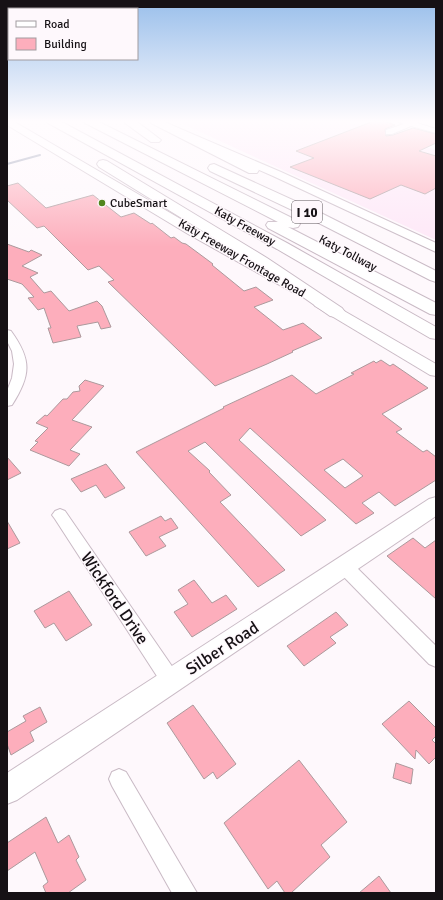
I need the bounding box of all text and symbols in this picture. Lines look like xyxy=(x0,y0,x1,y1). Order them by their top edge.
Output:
legend xyxy=(8,8,138,60)
text: Road xyxy=(44,17,70,32)
text: Building xyxy=(44,37,87,52)
place label: CubeSmart xyxy=(110,196,167,211)
marker: CubeSmart xyxy=(97,198,107,208)
road number: I 10 xyxy=(292,201,322,223)
street label: Katy Freeway xyxy=(211,203,278,250)
street label: Katy Freeway Frontage Road xyxy=(176,216,308,301)
street label: Katy Tollway xyxy=(316,232,380,275)
street label: Wickford Drive xyxy=(76,548,153,648)
street label: Silber Road xyxy=(182,617,263,680)

